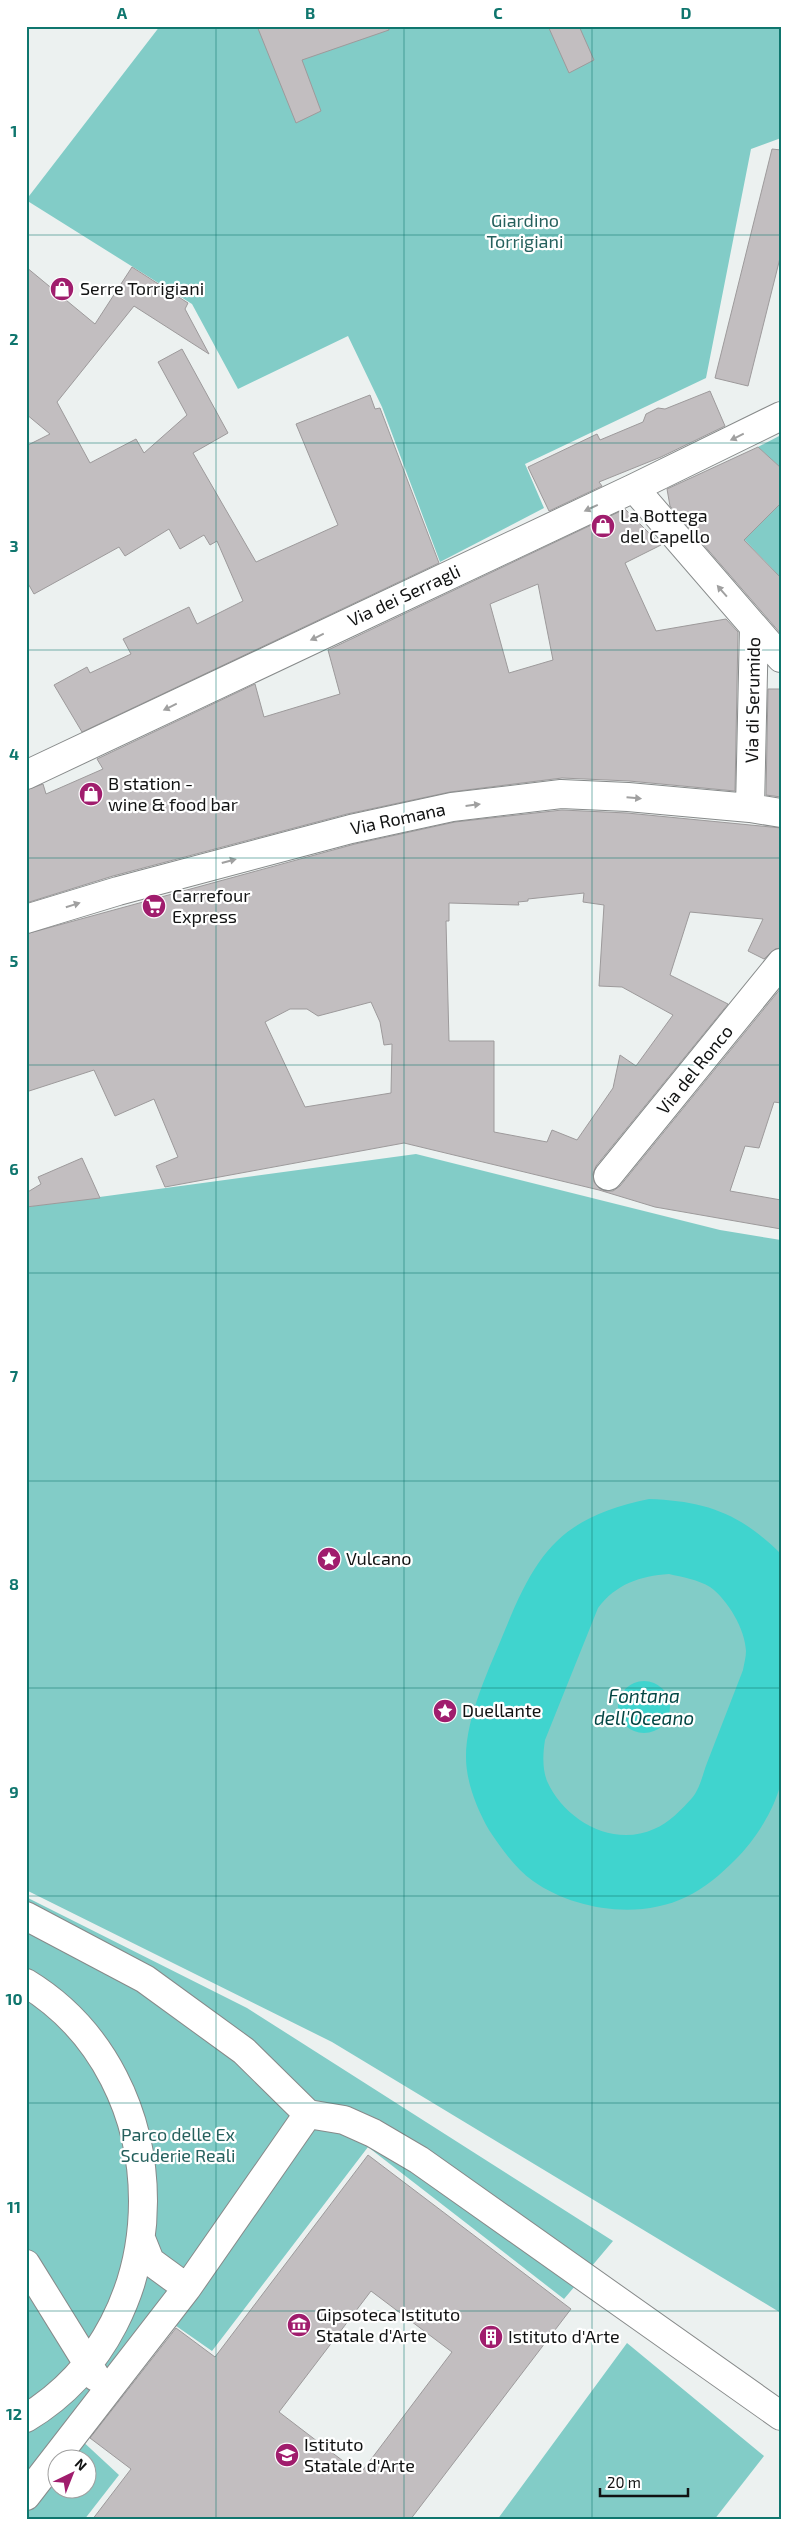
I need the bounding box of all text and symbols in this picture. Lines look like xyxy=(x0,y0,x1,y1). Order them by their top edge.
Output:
text: A xyxy=(117,3,128,22)
text: B xyxy=(305,3,315,22)
text: C xyxy=(493,3,503,22)
text: D xyxy=(681,3,692,22)
text: 1 xyxy=(11,121,17,140)
park label: Giardino Torrigiani xyxy=(487,209,563,252)
shop icon: Serre Torrigiani xyxy=(49,276,75,302)
place label: Serre Torrigiani xyxy=(80,277,204,299)
text: 2 xyxy=(9,329,19,348)
one-way arrow xyxy=(730,433,744,441)
one-way arrow xyxy=(584,504,598,512)
place label: La Bottega del Capello xyxy=(620,504,710,547)
shop icon: La Bottega del Capello xyxy=(590,513,616,539)
text: 3 xyxy=(9,536,19,555)
street label: Via dei Serragli xyxy=(344,559,463,631)
one-way arrow xyxy=(717,584,728,597)
one-way arrow xyxy=(310,633,324,641)
street label: Via di Serumido xyxy=(740,637,764,763)
one-way arrow xyxy=(163,703,178,711)
text: 4 xyxy=(9,744,19,763)
place label: B station - wine & food bar xyxy=(108,772,238,815)
shop icon: B station - wine & food bar xyxy=(78,781,104,807)
one-way arrow xyxy=(627,794,643,802)
street label: Via Romana xyxy=(348,797,447,839)
one-way arrow xyxy=(465,801,481,809)
one-way arrow xyxy=(222,857,237,865)
place label: Carrefour Express xyxy=(172,884,250,927)
supermarket icon: Carrefour Express xyxy=(141,893,167,919)
one-way arrow xyxy=(65,900,80,908)
text: 5 xyxy=(10,951,19,970)
street label: Via del Ronco xyxy=(651,1020,737,1119)
text: 6 xyxy=(9,1159,19,1178)
text: 7 xyxy=(10,1366,19,1385)
place icon: Vulcano xyxy=(316,1546,342,1572)
place label: Vulcano xyxy=(346,1547,411,1569)
text: 8 xyxy=(9,1574,19,1593)
water label: Fontana dell'Oceano xyxy=(594,1684,694,1729)
place icon: Duellante xyxy=(432,1698,458,1724)
place label: Duellante xyxy=(462,1699,541,1721)
text: 9 xyxy=(9,1782,19,1801)
text: 10 xyxy=(5,1989,23,2008)
park label: Parco delle Ex Scuderie Reali xyxy=(121,2123,236,2166)
text: 11 xyxy=(7,2197,21,2216)
place label: Gipsoteca Istituto Statale d'Arte xyxy=(316,2303,460,2346)
museum icon: Gipsoteca Istituto Statale d'Arte xyxy=(286,2312,312,2338)
building icon: Istituto d'Arte xyxy=(478,2324,504,2350)
place label: Istituto d'Arte xyxy=(508,2325,620,2347)
text: 12 xyxy=(6,2404,22,2423)
place label: Istituto Statale d'Arte xyxy=(304,2433,415,2476)
school or university icon: Istituto Statale d'Arte xyxy=(274,2442,300,2468)
north arrow xyxy=(48,2448,98,2498)
text: N xyxy=(72,2454,91,2474)
scale bar xyxy=(600,2466,687,2498)
text: 20 m xyxy=(607,2473,641,2491)

